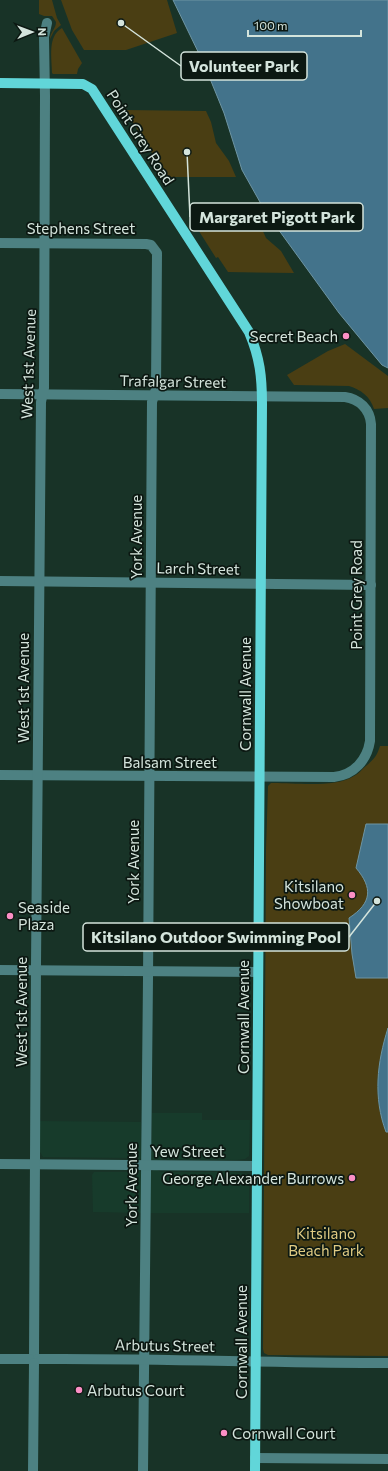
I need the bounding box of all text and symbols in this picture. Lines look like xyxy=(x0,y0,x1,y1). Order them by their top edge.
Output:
north arrow xyxy=(12,12,52,52)
scale bar xyxy=(248,12,361,38)
text: 100 m xyxy=(254,18,288,32)
text: N xyxy=(36,28,49,36)
callout: Volunteer Park xyxy=(181,52,307,80)
text: Volunteer Park xyxy=(189,56,300,75)
street label: Point Grey Road xyxy=(104,86,178,188)
callout: Margaret Pigott Park xyxy=(190,203,363,231)
text: Margaret Pigott Park xyxy=(199,207,356,226)
street label: Stephens Street xyxy=(27,219,135,237)
street label: West 1st Avenue xyxy=(17,309,39,419)
place label: Secret Beach xyxy=(250,327,338,345)
marker: Secret Beach xyxy=(341,331,351,341)
street label: Trafalgar Street xyxy=(120,371,226,391)
street label: York Avenue xyxy=(127,495,145,579)
street label: Point Grey Road xyxy=(347,540,365,650)
street label: Larch Street xyxy=(156,558,240,578)
street label: West 1st Avenue xyxy=(14,633,32,743)
street label: Cornwall Avenue xyxy=(236,637,254,751)
street label: Balsam Street xyxy=(123,753,217,771)
street label: York Avenue xyxy=(124,820,142,904)
place label: Kitsilano Showboat xyxy=(274,877,344,912)
marker: Kitsilano Showboat xyxy=(347,890,357,900)
place label: Seaside Plaza xyxy=(18,898,70,933)
marker: Seaside Plaza xyxy=(5,911,15,921)
callout: Kitsilano Outdoor Swimming Pool xyxy=(83,923,349,951)
text: Kitsilano Outdoor Swimming Pool xyxy=(91,927,341,946)
street label: West 1st Avenue xyxy=(12,957,30,1067)
street label: Cornwall Avenue xyxy=(234,960,252,1074)
street label: Yew Street xyxy=(151,1142,225,1160)
street label: York Avenue xyxy=(122,1143,140,1227)
place label: George Alexander Burrows xyxy=(162,1169,344,1187)
marker: George Alexander Burrows xyxy=(347,1173,357,1183)
park label: Kitsilano Beach Park xyxy=(288,1224,364,1259)
street label: Cornwall Avenue xyxy=(232,1285,250,1399)
street label: Arbutus Street xyxy=(115,1335,215,1355)
place label: Arbutus Court xyxy=(87,1381,185,1399)
marker: Arbutus Court xyxy=(74,1385,84,1395)
place label: Cornwall Court xyxy=(232,1424,336,1442)
marker: Cornwall Court xyxy=(219,1428,229,1438)

